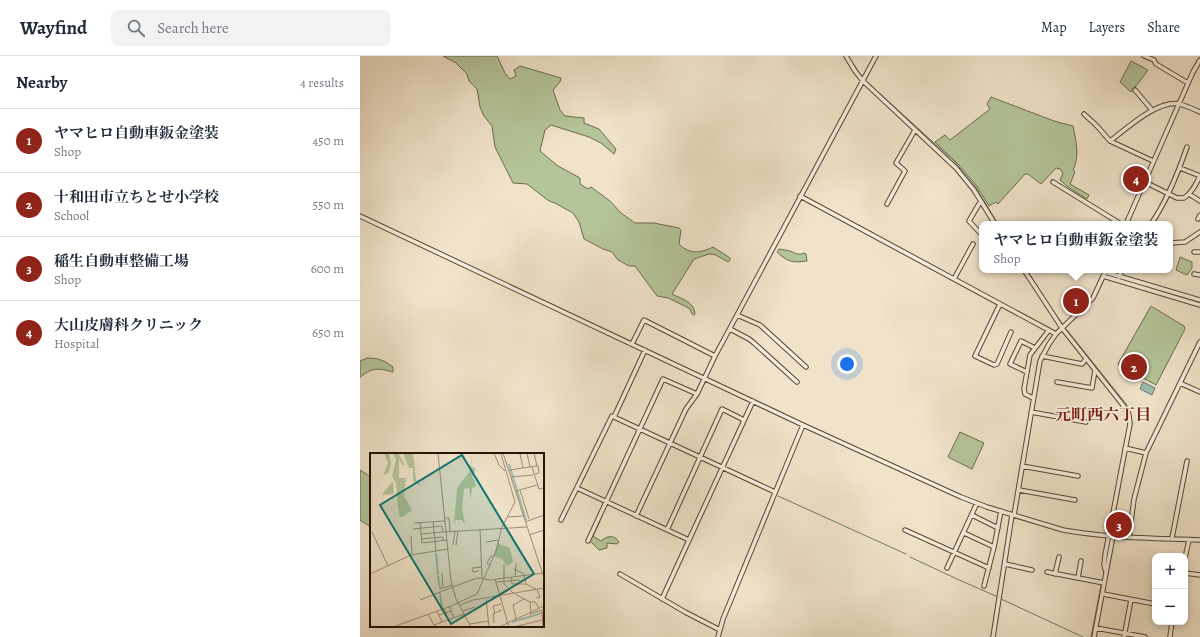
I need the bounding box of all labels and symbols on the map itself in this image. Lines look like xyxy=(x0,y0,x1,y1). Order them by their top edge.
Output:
pin: 4 xyxy=(1123,164,1149,194)
pin: 1 xyxy=(1063,286,1089,316)
pin: 2 xyxy=(1121,352,1147,382)
your location xyxy=(837,354,857,374)
district label: 元町西六丁目 xyxy=(1055,404,1151,426)
inset map xyxy=(370,453,544,627)
pin: 3 xyxy=(1106,510,1132,540)

